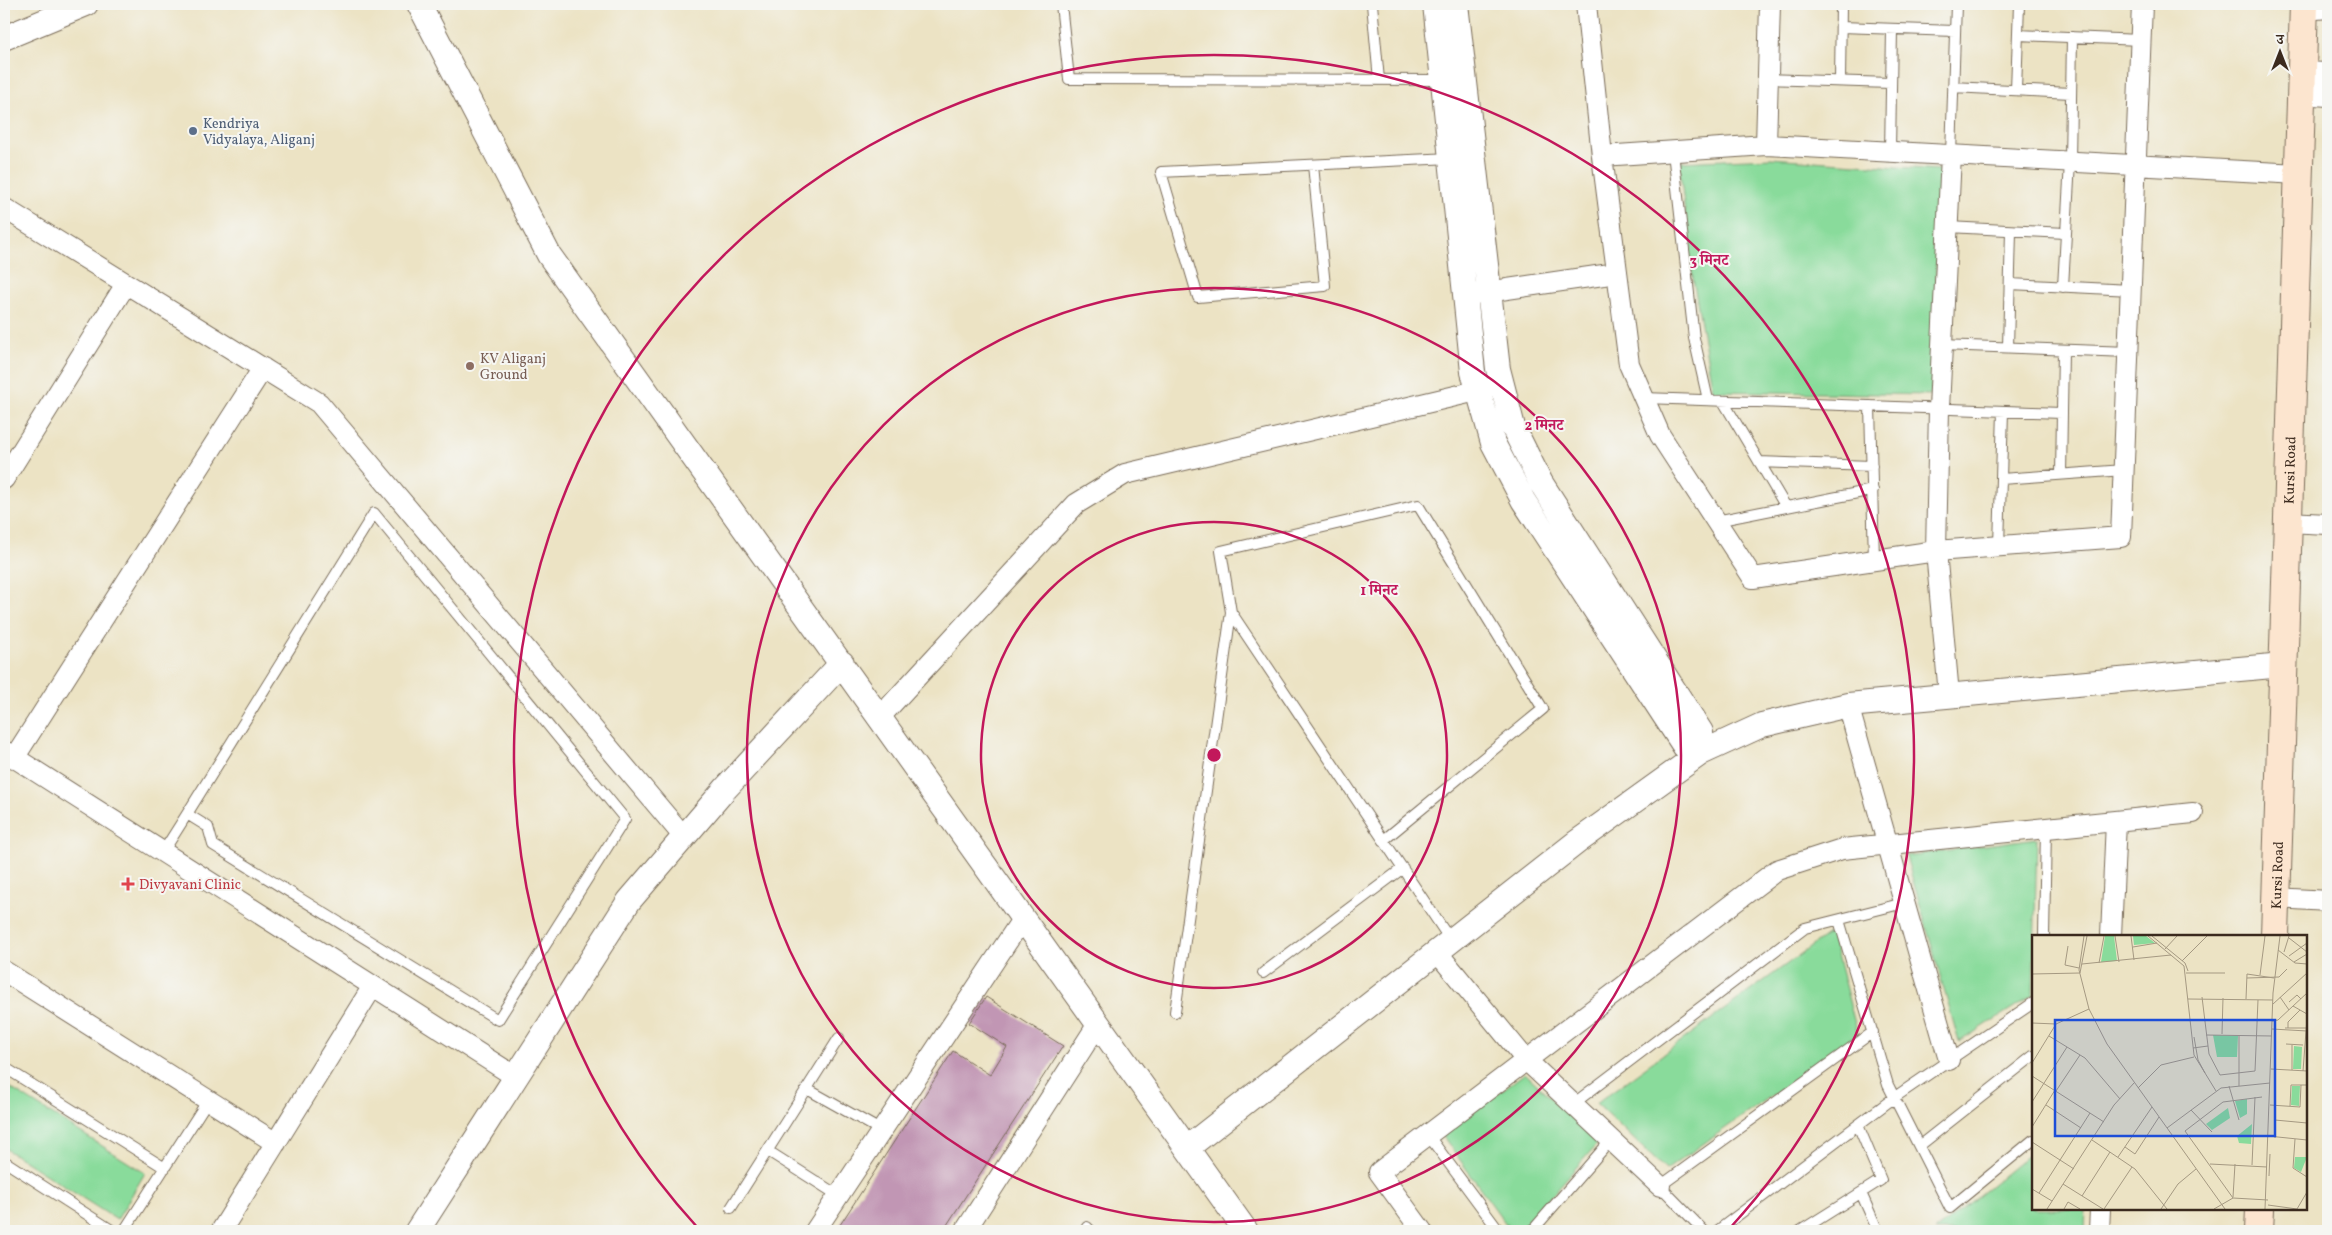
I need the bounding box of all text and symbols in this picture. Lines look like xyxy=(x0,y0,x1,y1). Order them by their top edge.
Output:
north arrow xyxy=(2254,28,2304,78)
text: उ xyxy=(2275,31,2284,50)
place label: Kendriya Vidyalaya, Aliganj xyxy=(203,115,315,150)
marker: Kendriya Vidyalaya, Aliganj xyxy=(187,125,199,137)
text: 3 मिनट xyxy=(1689,251,1730,272)
place label: KV Aliganj Ground xyxy=(480,350,546,385)
marker: KV Aliganj Ground xyxy=(464,360,476,372)
text: 2 मिनट xyxy=(1524,416,1565,437)
street label: Kursi Road xyxy=(2280,436,2302,505)
text: 1 मिनट xyxy=(1360,581,1399,602)
centre of rings xyxy=(1205,746,1223,764)
street label: Kursi Road xyxy=(2268,841,2289,909)
place label: Divyavani Clinic xyxy=(139,876,241,895)
marker: Divyavani Clinic xyxy=(121,877,135,891)
inset map xyxy=(2032,935,2307,1210)

